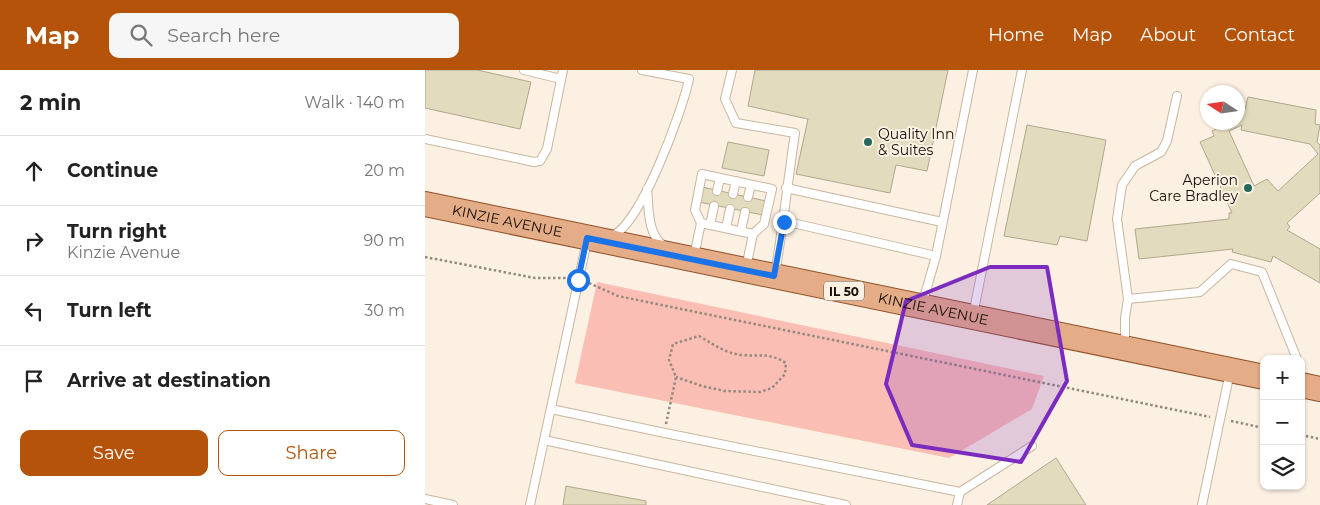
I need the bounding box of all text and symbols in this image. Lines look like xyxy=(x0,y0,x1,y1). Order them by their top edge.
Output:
search box xyxy=(109,13,459,58)
text: Map xyxy=(25,21,79,50)
icon: search xyxy=(127,21,155,49)
text: Search here xyxy=(167,24,280,47)
text: Home xyxy=(988,24,1044,46)
text: Map xyxy=(1072,24,1112,46)
text: About xyxy=(1140,24,1196,46)
text: Contact xyxy=(1224,24,1295,46)
north arrow xyxy=(1200,85,1245,130)
text: 2 min xyxy=(20,90,81,115)
text: Walk · 140 m xyxy=(304,93,405,112)
place label: Quality Inn & Suites xyxy=(878,125,954,159)
marker: Quality Inn & Suites xyxy=(862,136,874,148)
icon: ahead xyxy=(20,157,48,185)
text: Continue xyxy=(67,159,158,182)
text: 20 m xyxy=(364,161,405,180)
place label: Aperion Care Bradley xyxy=(1149,171,1238,205)
marker: Aperion Care Bradley xyxy=(1242,182,1254,194)
street label: KINZIE AVENUE xyxy=(450,201,564,241)
route end xyxy=(773,211,796,234)
text: Turn right xyxy=(67,220,167,243)
icon: right xyxy=(20,227,48,255)
text: 90 m xyxy=(363,231,405,250)
text: Kinzie Avenue xyxy=(67,243,180,262)
route start xyxy=(567,269,590,292)
road number: IL 50 xyxy=(824,282,864,300)
street label: KINZIE AVENUE xyxy=(876,289,990,329)
icon: left xyxy=(20,297,48,325)
text: Turn left xyxy=(67,299,152,322)
text: 30 m xyxy=(364,301,405,320)
map controls xyxy=(1260,355,1305,490)
button: + xyxy=(1260,355,1305,400)
icon: arrive xyxy=(20,367,48,395)
text: Arrive at destination xyxy=(67,369,271,392)
button: − xyxy=(1260,400,1305,445)
button: Save xyxy=(20,430,208,476)
button: Share xyxy=(218,430,405,476)
button: layers xyxy=(1260,445,1305,490)

